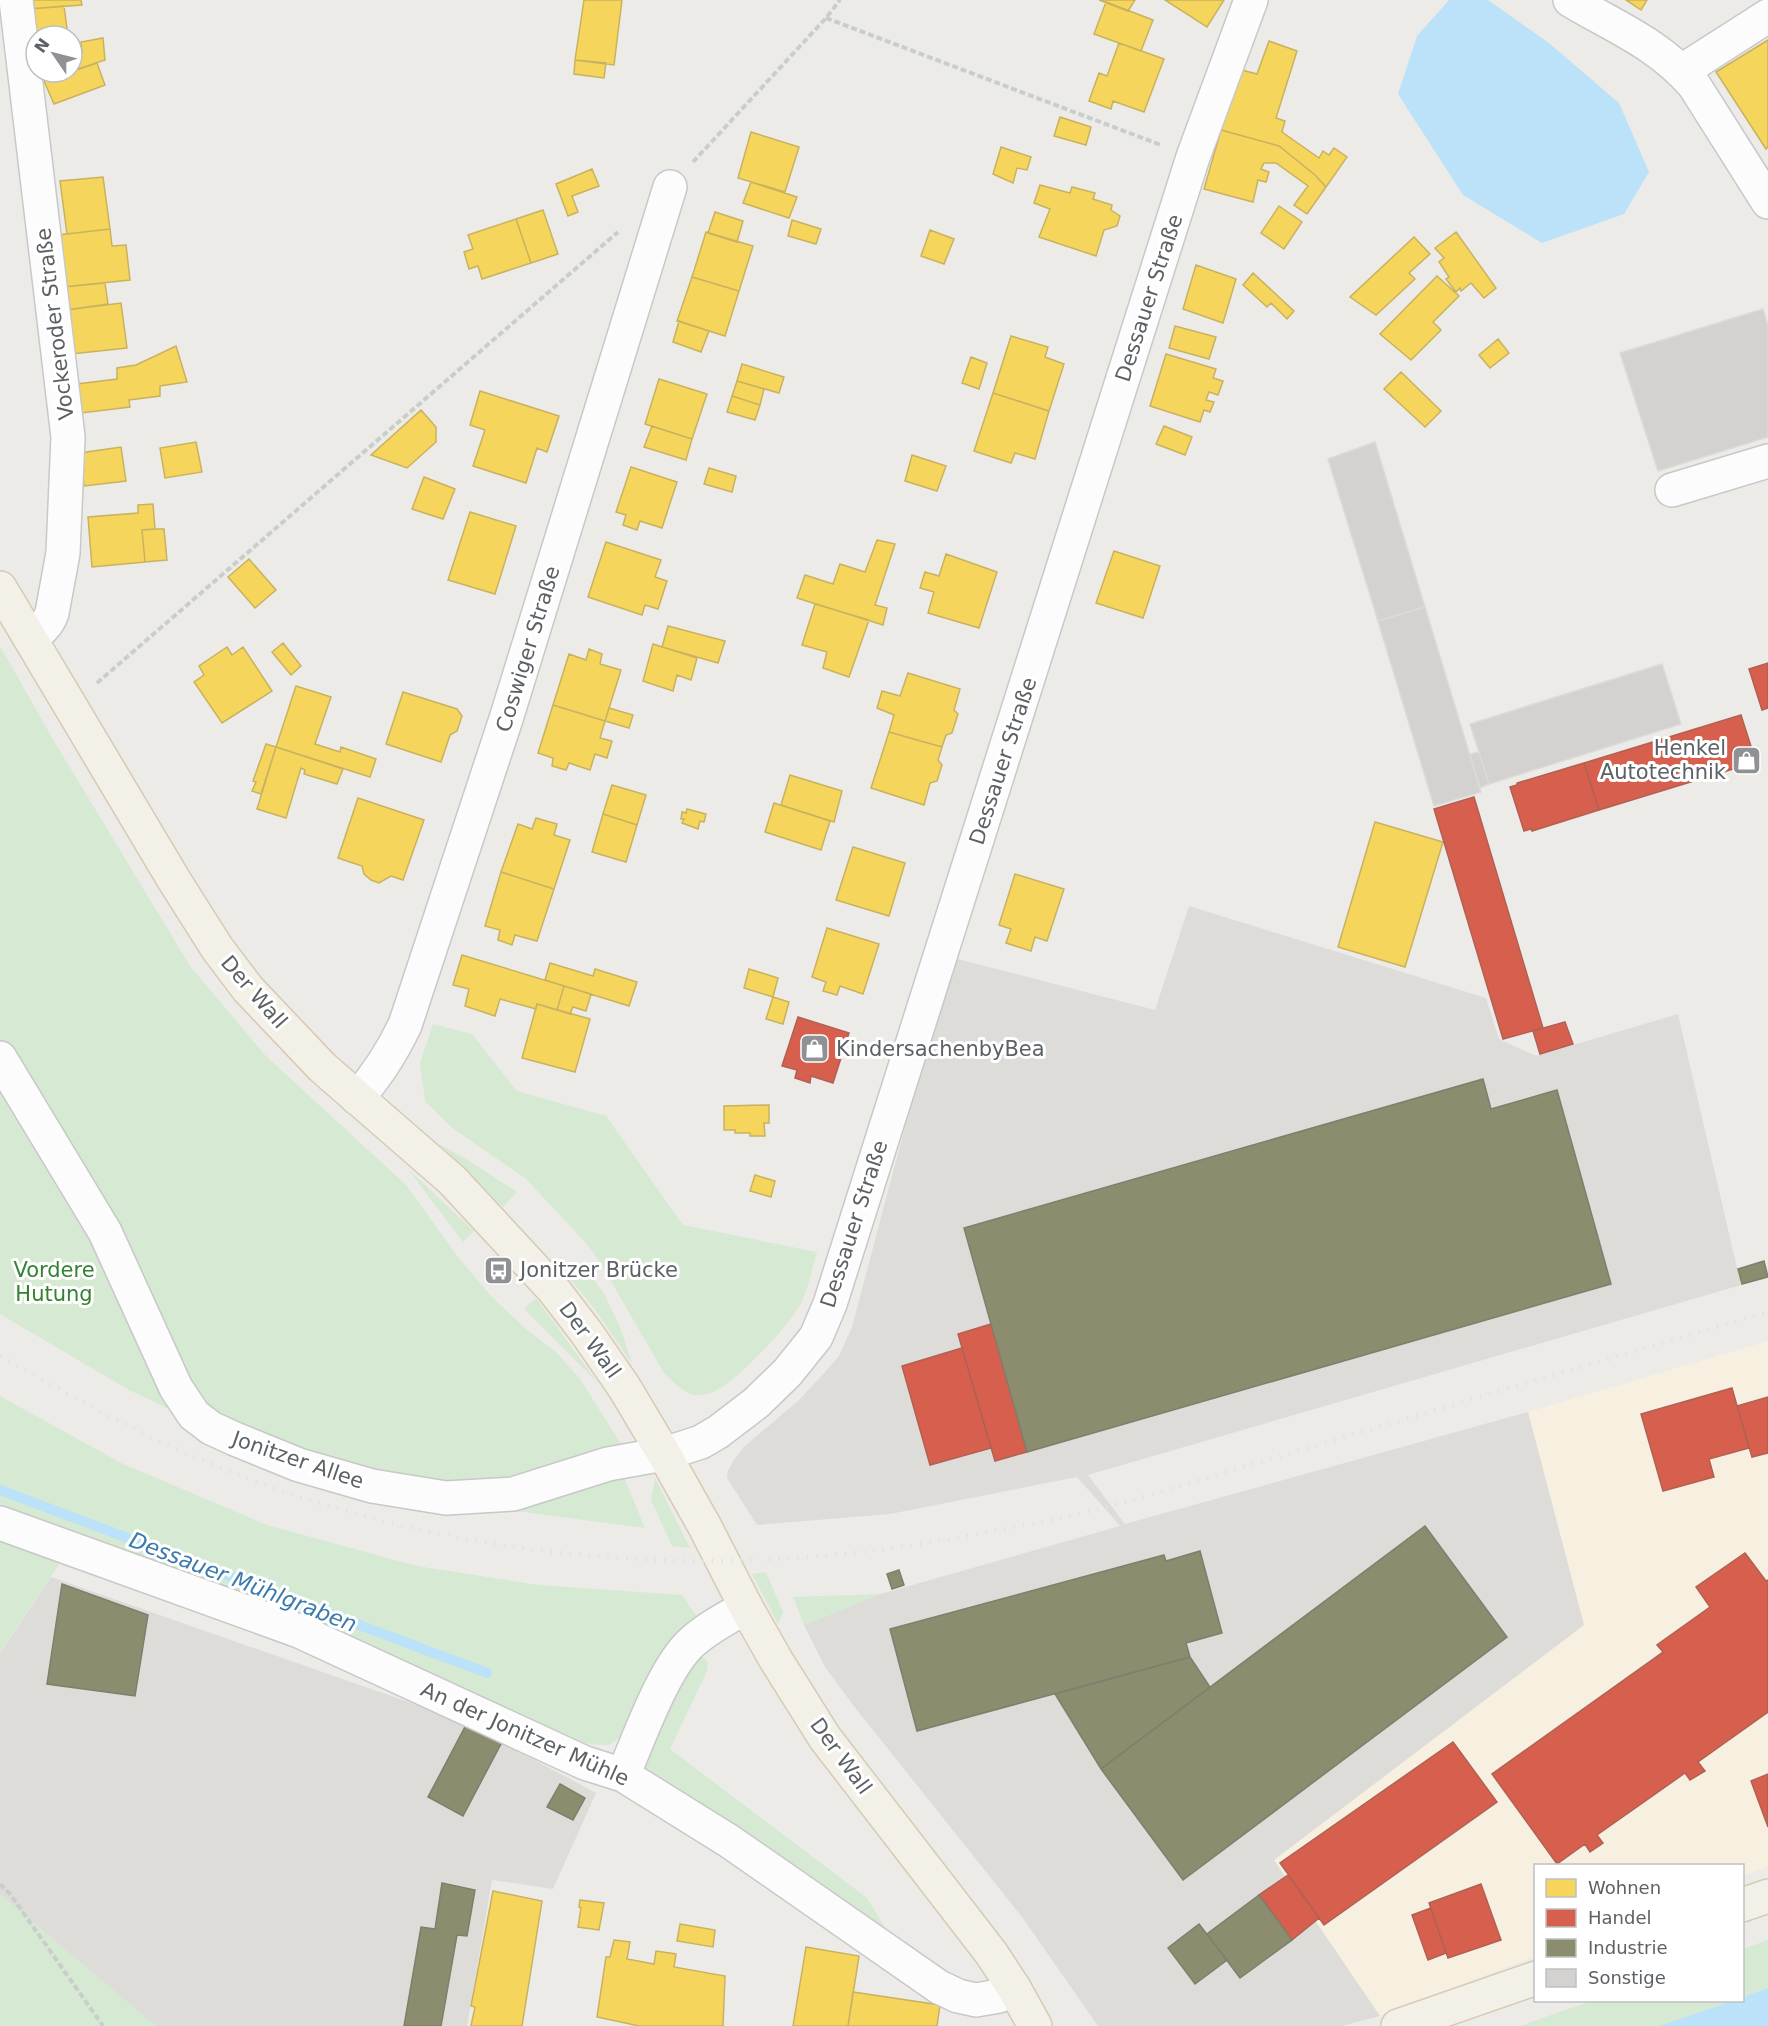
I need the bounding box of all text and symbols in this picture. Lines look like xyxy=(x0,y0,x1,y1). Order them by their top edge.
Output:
north arrow xyxy=(24,24,84,84)
text: N xyxy=(31,35,54,57)
street label: Dessauer Straße xyxy=(1111,211,1187,385)
street label: Vockeroder Straße xyxy=(31,227,79,421)
street label: Coswiger Straße xyxy=(491,563,565,735)
street label: Dessauer Straße xyxy=(965,674,1041,848)
place label: Henkel Autotechnik xyxy=(1600,736,1727,784)
shop icon: Henkel Autotechnik xyxy=(1731,744,1763,776)
street label: Der Wall xyxy=(216,951,292,1033)
shop icon: KindersachenbyBea xyxy=(799,1033,831,1065)
place label: KindersachenbyBea xyxy=(836,1037,1045,1061)
street label: Dessauer Straße xyxy=(816,1137,892,1311)
bus stop icon: Jonitzer Brücke xyxy=(483,1254,515,1286)
park label: Vordere Hutung xyxy=(13,1258,95,1306)
place label: Jonitzer Brücke xyxy=(518,1258,678,1282)
street label: Der Wall xyxy=(554,1297,626,1383)
street label: Jonitzer Allee xyxy=(227,1426,367,1494)
water label: Dessauer Mühlgraben xyxy=(126,1527,360,1637)
street label: An der Jonitzer Mühle xyxy=(417,1677,633,1791)
street label: Der Wall xyxy=(805,1713,877,1799)
legend xyxy=(1534,1864,1744,2002)
text: Wohnen xyxy=(1588,1877,1661,1898)
text: Handel xyxy=(1588,1907,1651,1928)
text: Industrie xyxy=(1588,1937,1667,1958)
text: Sonstige xyxy=(1588,1967,1666,1988)

